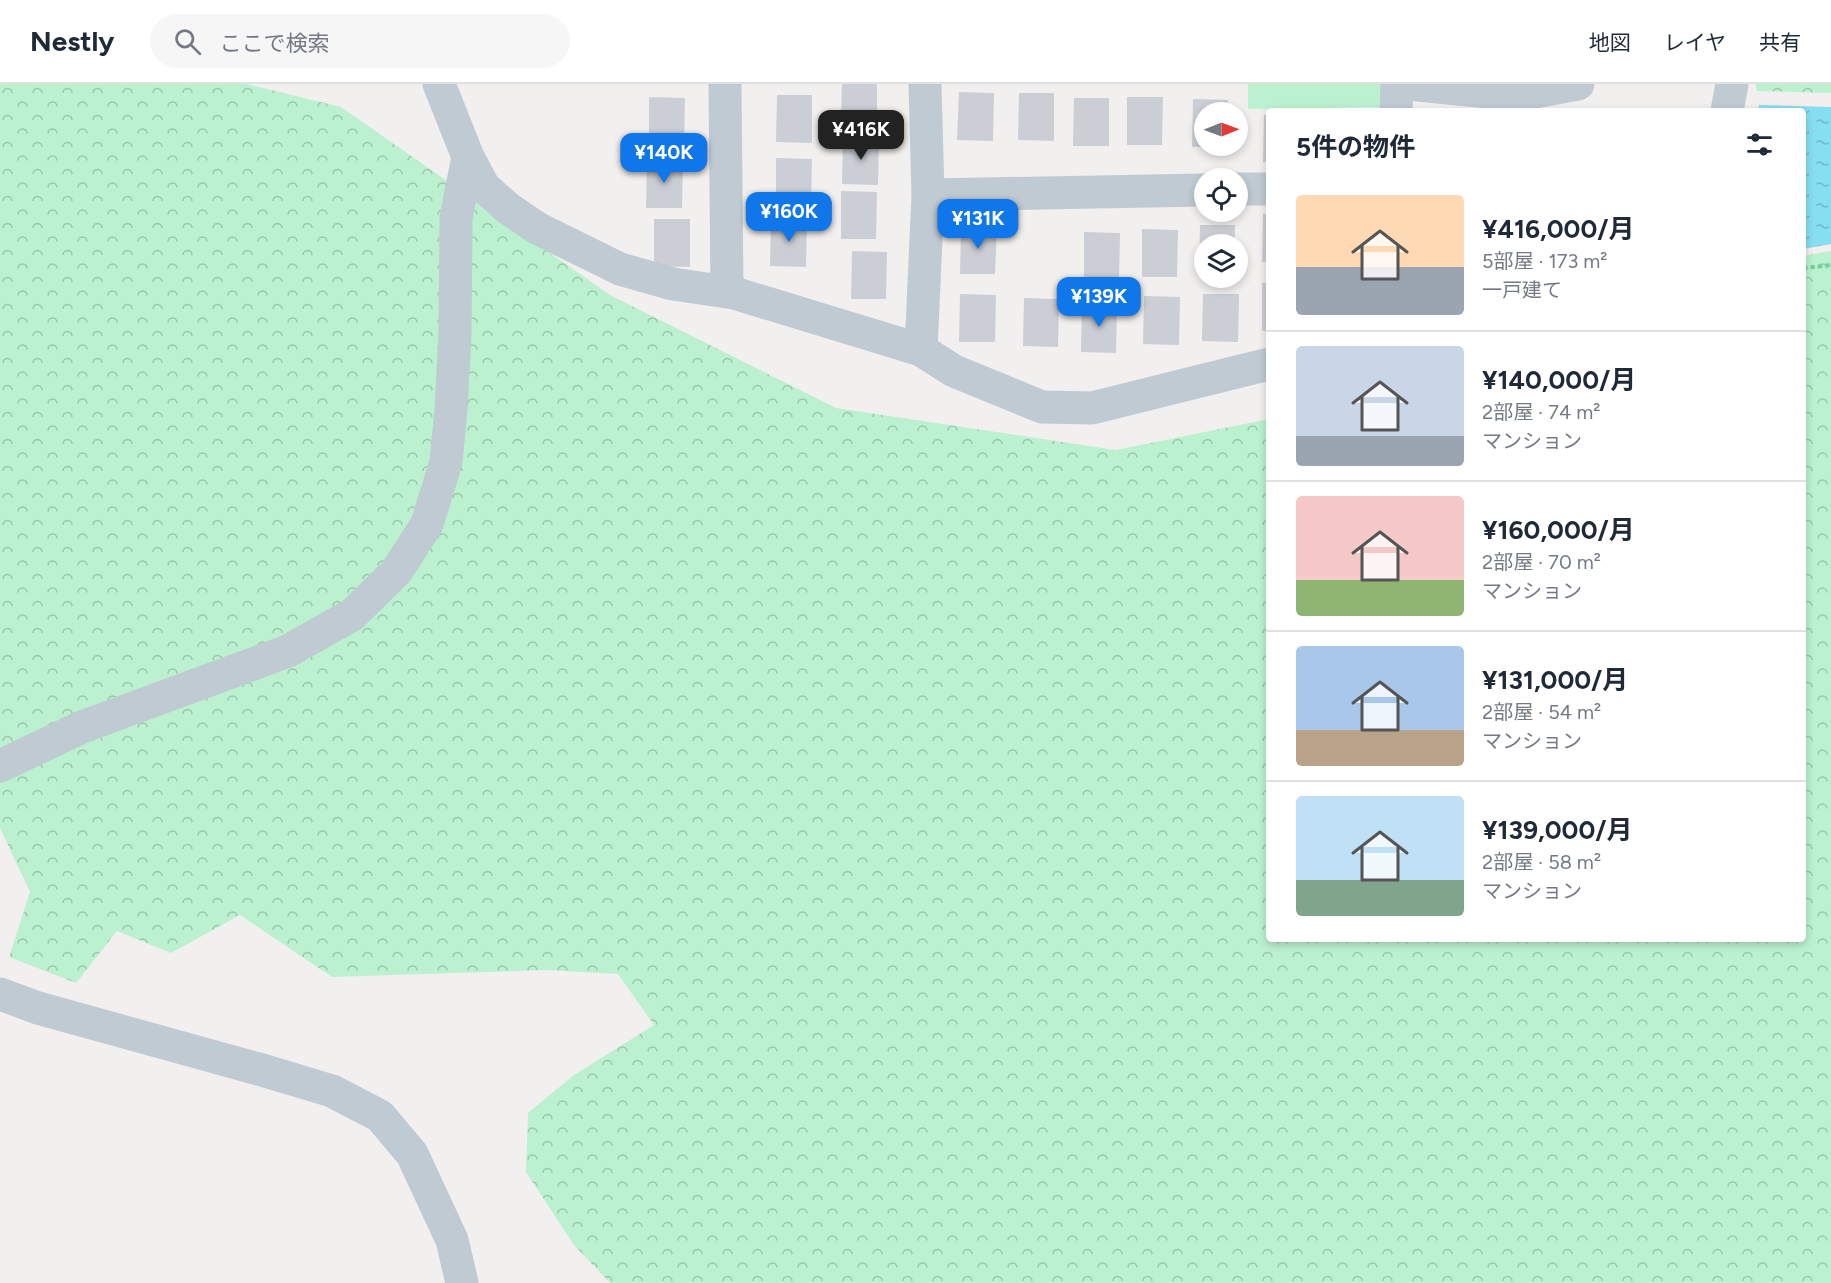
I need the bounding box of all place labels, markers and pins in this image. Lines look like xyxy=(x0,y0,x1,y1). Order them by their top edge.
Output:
pin: ¥416K xyxy=(819,110,903,161)
pin: ¥140K xyxy=(622,133,706,184)
pin: ¥160K xyxy=(747,192,831,243)
pin: ¥131K xyxy=(936,199,1020,250)
pin: ¥139K xyxy=(1057,277,1141,328)

